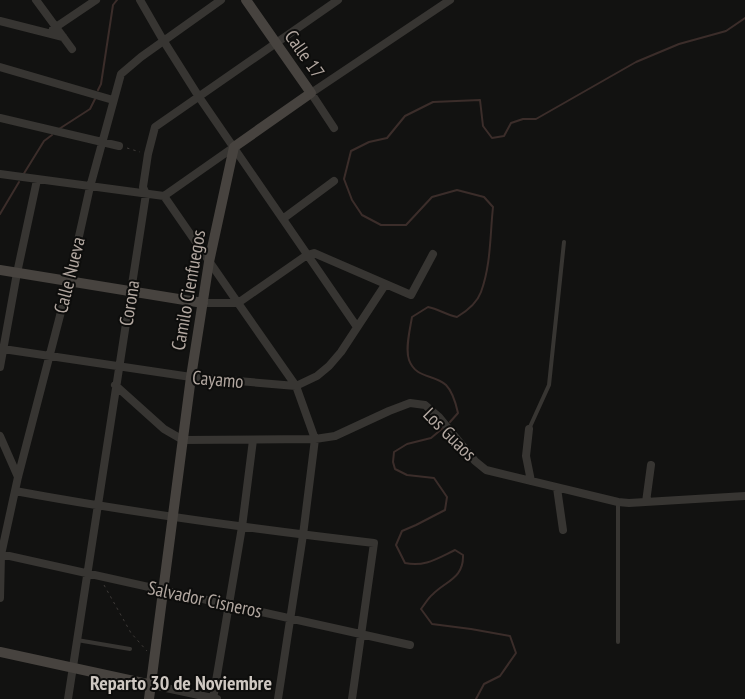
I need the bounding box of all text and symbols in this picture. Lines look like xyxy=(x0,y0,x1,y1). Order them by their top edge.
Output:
street label: Calle 17 xyxy=(280,25,330,83)
street label: Camilo Cienfuegos xyxy=(166,228,210,352)
street label: Calle Nueva xyxy=(48,234,90,316)
street label: Corona xyxy=(114,279,144,327)
street label: Cayamo xyxy=(191,365,245,393)
street label: Los Guaos xyxy=(418,402,482,466)
street label: Salvador Cisneros xyxy=(146,575,264,623)
district label: Reparto 30 de Noviembre xyxy=(90,670,272,696)

